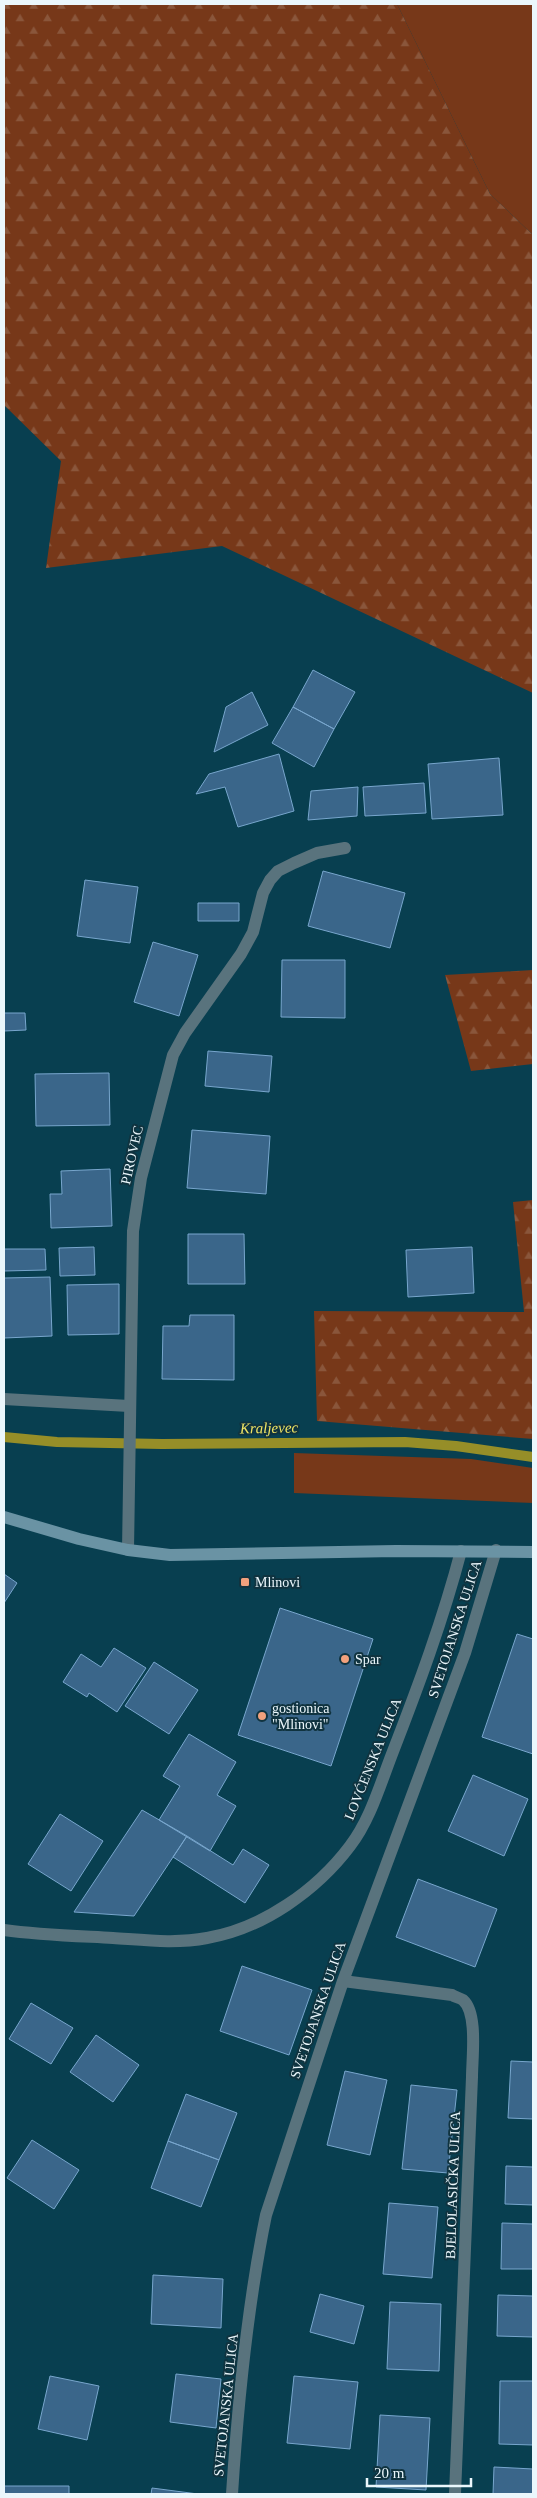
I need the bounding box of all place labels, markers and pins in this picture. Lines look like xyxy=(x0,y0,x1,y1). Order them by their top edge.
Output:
place label: Mlinovi xyxy=(255,1575,300,1590)
marker: Mlinovi xyxy=(239,1576,251,1588)
place label: Spar xyxy=(355,1652,381,1667)
marker: Spar xyxy=(339,1653,351,1665)
place label: gostionica "Mlinovi" xyxy=(272,1701,330,1732)
marker: gostionica "Mlinovi" xyxy=(256,1710,268,1722)

